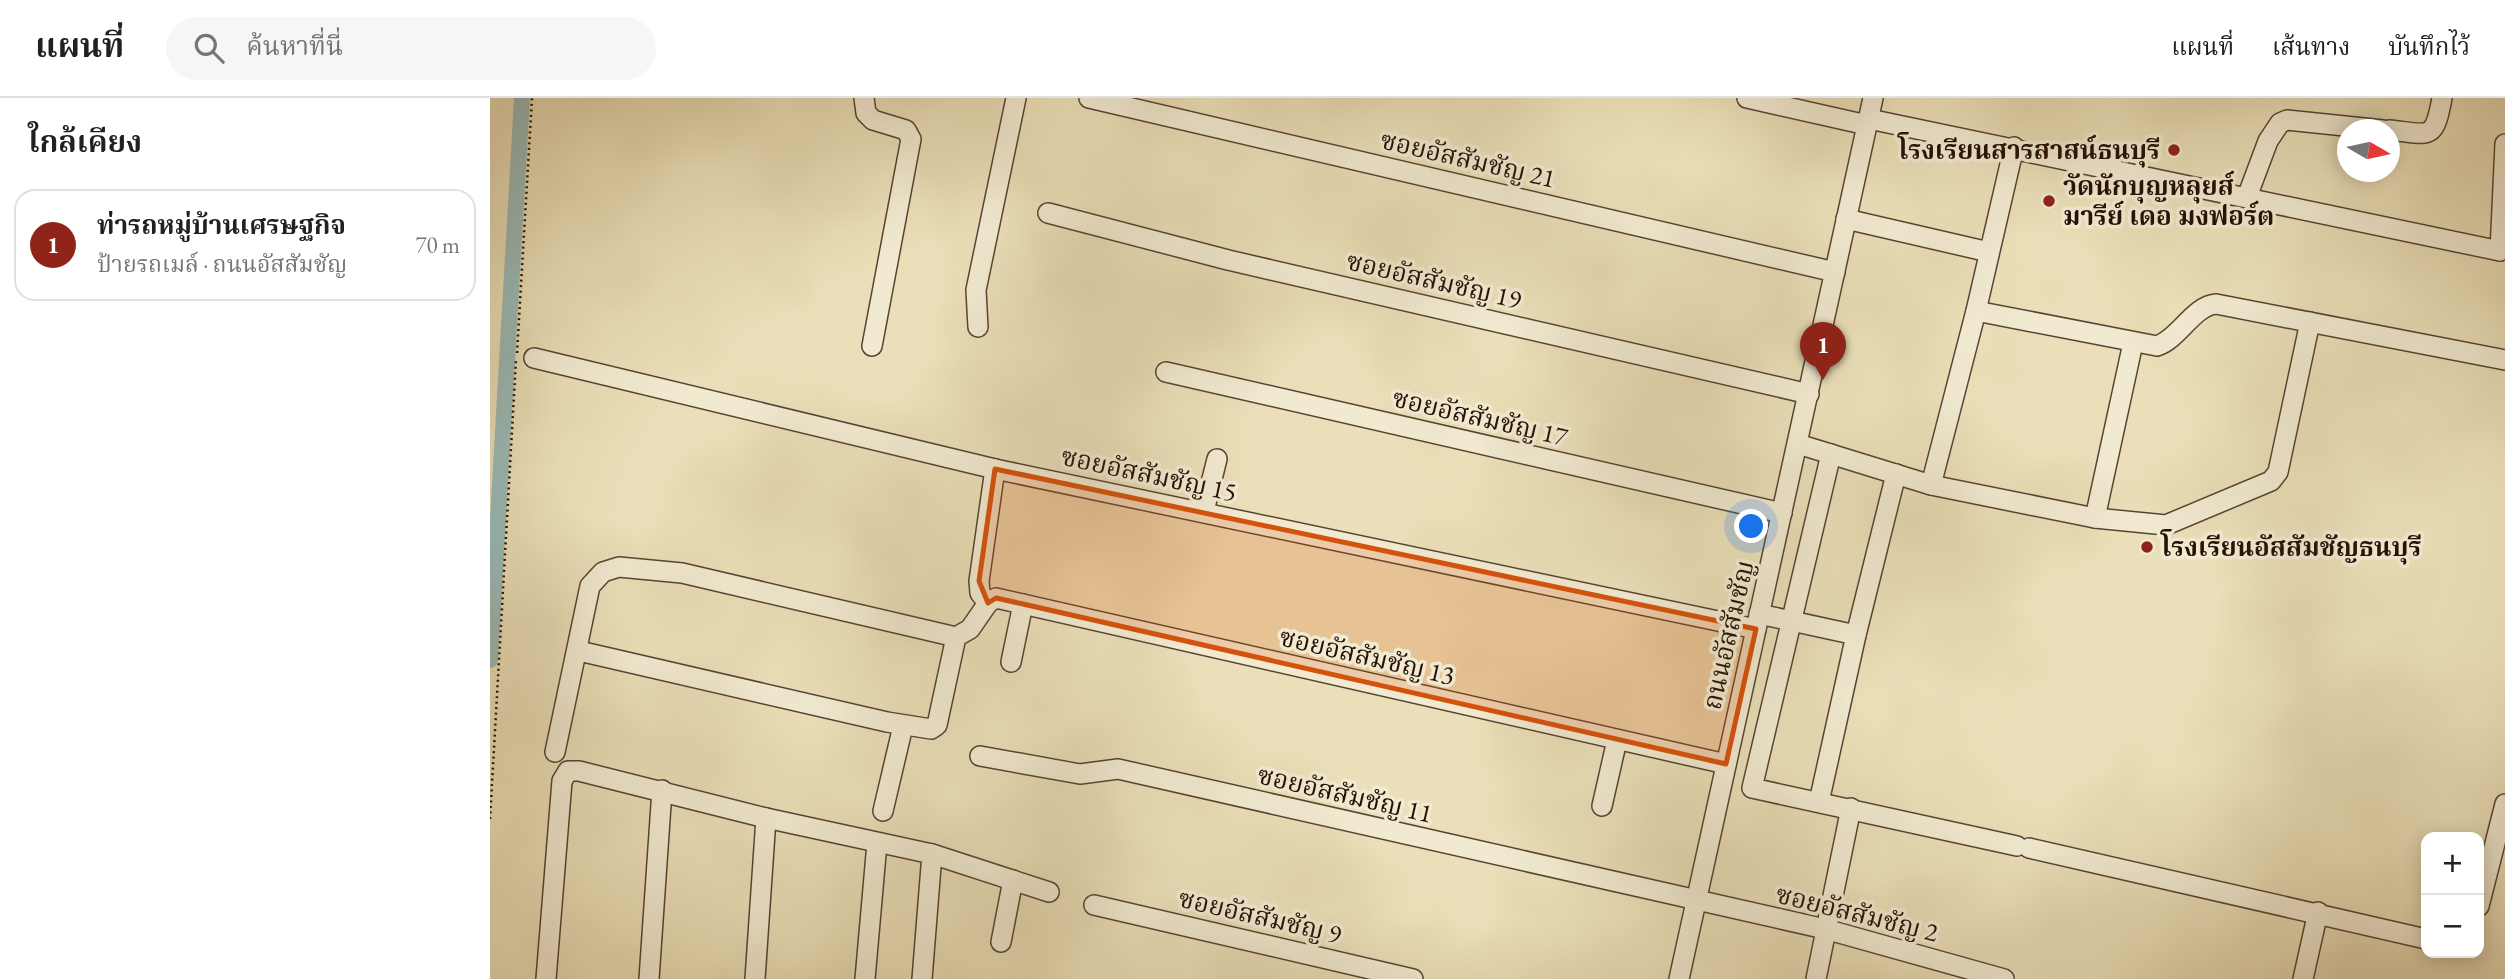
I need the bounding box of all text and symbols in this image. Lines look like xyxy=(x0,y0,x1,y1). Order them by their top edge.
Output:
search box xyxy=(166,17,656,80)
text: แผนที่ xyxy=(35,24,124,67)
icon: search xyxy=(190,29,228,67)
text: ค้นหาที่นี่ xyxy=(246,29,343,63)
text: แผนที่ xyxy=(2171,31,2234,62)
text: เส้นทาง xyxy=(2272,31,2350,62)
text: บันทึกไว้ xyxy=(2388,31,2470,62)
north arrow xyxy=(2337,119,2400,182)
text: ใกล้เคียง xyxy=(28,122,142,161)
street label: ซอยอัสสัมชัญ 21 xyxy=(1377,122,1559,196)
place label: โรงเรียนสารสาสน์ธนบุรี xyxy=(1897,132,2160,168)
marker: โรงเรียนสารสาสน์ธนบุรี xyxy=(2166,142,2182,158)
place label: วัดนักบุญหลุยส์ มารีย์ เดอ มงฟอร์ต xyxy=(2063,169,2274,233)
marker: วัดนักบุญหลุยส์ มารีย์ เดอ มงฟอร์ต xyxy=(2041,193,2057,209)
text: ท่ารถหมู่บ้านเศรษฐกิจ xyxy=(97,208,346,242)
text: 1 xyxy=(47,230,59,260)
text: 70 m xyxy=(415,230,460,260)
street label: ซอยอัสสัมชัญ 19 xyxy=(1343,243,1525,317)
text: ป้ายรถเมล์ · ถนนอัสสัมชัญ xyxy=(97,249,347,279)
pin: 1 xyxy=(1800,322,1846,380)
street label: ซอยอัสสัมชัญ 17 xyxy=(1389,380,1571,454)
street label: ซอยอัสสัมชัญ 15 xyxy=(1058,439,1240,509)
your location xyxy=(1734,509,1768,543)
place label: โรงเรียนอัสสัมชัญธนบุรี xyxy=(2160,529,2422,565)
marker: โรงเรียนอัสสัมชัญธนบุรี xyxy=(2139,539,2155,555)
street label: ถนนอัสสัมชัญ xyxy=(1694,557,1762,713)
street label: ซอยอัสสัมชัญ 13 xyxy=(1276,619,1458,693)
street label: ซอยอัสสัมชัญ 11 xyxy=(1254,757,1436,831)
map controls xyxy=(2421,832,2484,958)
button: + xyxy=(2421,832,2484,895)
street label: ซอยอัสสัมชัญ 2 xyxy=(1772,876,1942,950)
street label: ซอยอัสสัมชัญ 9 xyxy=(1175,881,1345,951)
button: − xyxy=(2421,895,2484,958)

